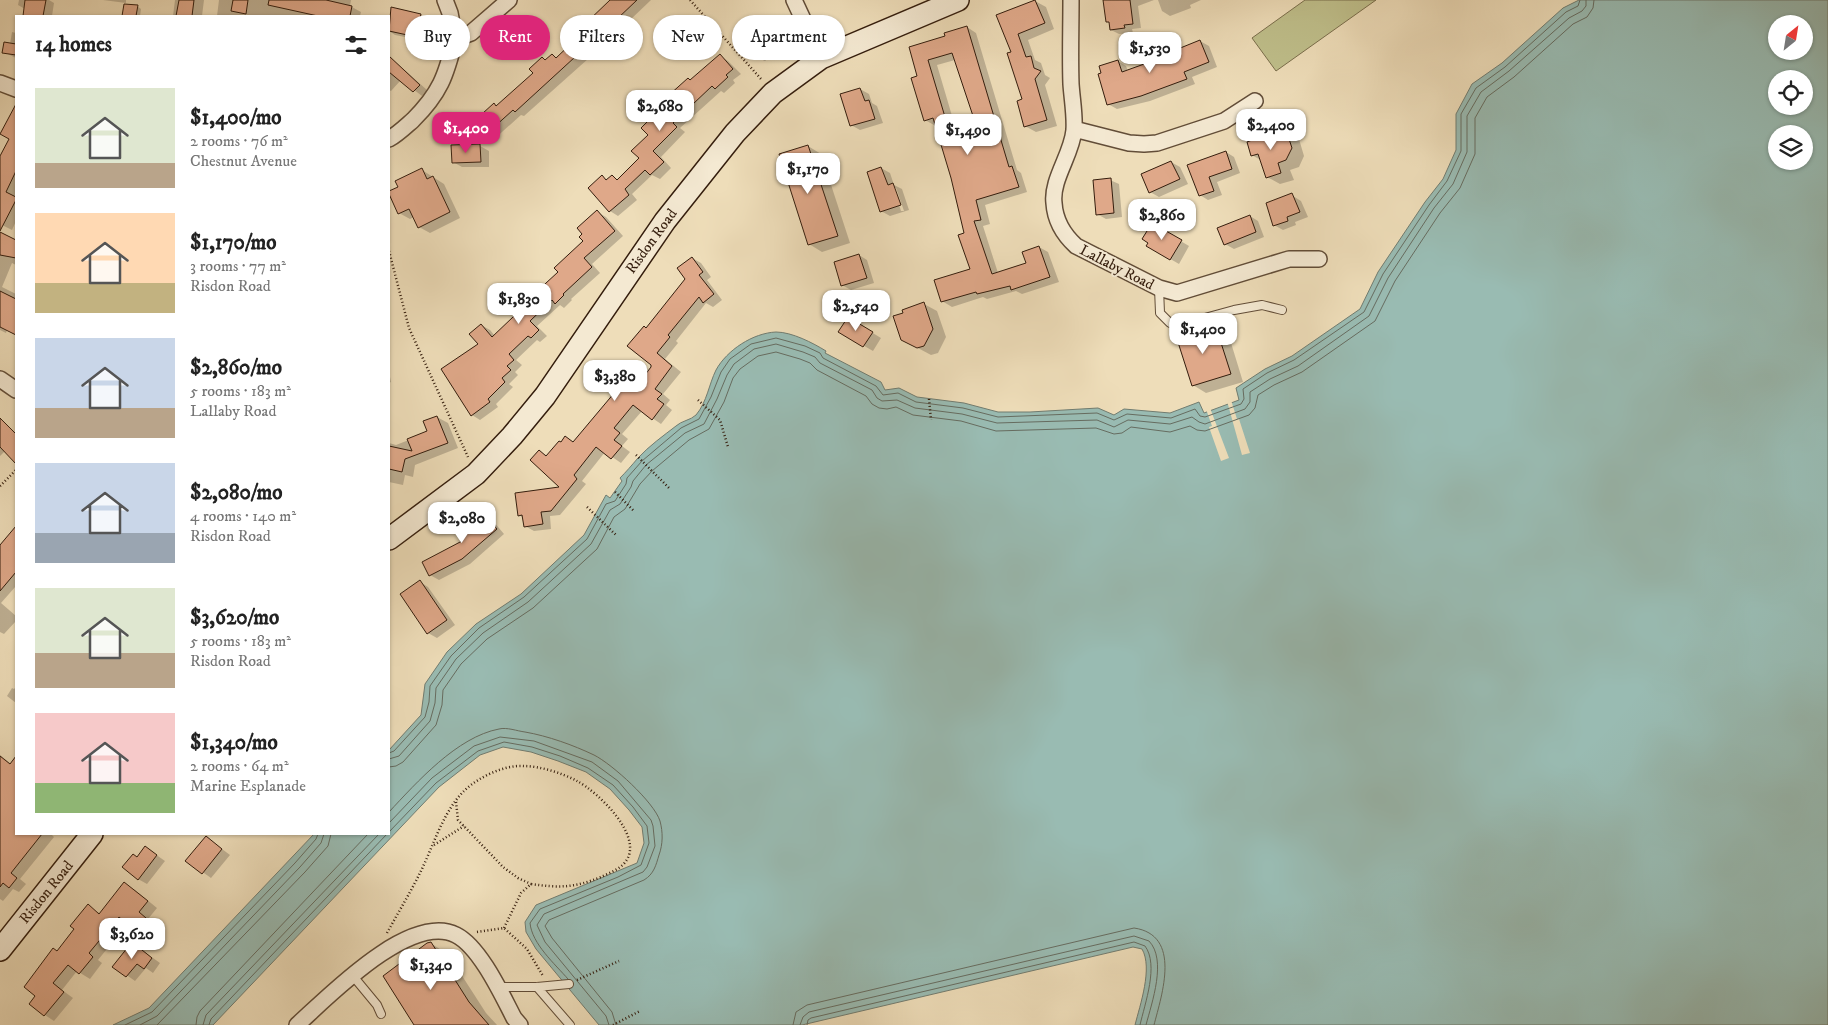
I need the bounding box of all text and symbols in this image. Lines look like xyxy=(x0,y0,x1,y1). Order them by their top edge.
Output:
chip: Buy xyxy=(405,15,470,60)
chip: Rent xyxy=(480,15,550,60)
chip: Filters xyxy=(560,15,643,60)
chip: New xyxy=(653,15,722,60)
chip: Apartment xyxy=(732,15,845,60)
north arrow xyxy=(1768,15,1812,60)
map controls xyxy=(1768,15,1813,170)
icon: filters xyxy=(342,31,370,59)
text: 14 homes xyxy=(35,32,112,58)
pin: $1,530 xyxy=(1109,32,1191,74)
text: $1,530 xyxy=(1129,38,1171,58)
button: locate xyxy=(1768,70,1813,115)
pin: $2,680 xyxy=(619,90,701,132)
text: $2,680 xyxy=(637,96,683,116)
text: $1,400/mo xyxy=(190,105,282,131)
icon: home xyxy=(75,108,135,168)
pin: $2,400 xyxy=(1230,108,1312,151)
pin: $1,400 xyxy=(425,112,507,154)
pin: $1,490 xyxy=(927,114,1009,156)
text: $2,400 xyxy=(1247,115,1295,135)
text: $1,400 xyxy=(443,118,489,138)
text: $1,490 xyxy=(945,120,991,140)
button: layers xyxy=(1768,125,1813,170)
text: 2 rooms · 76 m² xyxy=(190,131,288,151)
text: Chestnut Avenue xyxy=(190,151,297,171)
pin: $1,170 xyxy=(767,152,849,195)
text: $1,170 xyxy=(787,159,829,179)
pin: $2,860 xyxy=(1121,198,1203,241)
street label: Risdon Road xyxy=(621,205,682,278)
text: $2,860 xyxy=(1139,205,1185,225)
text: $1,170/mo xyxy=(190,230,277,256)
icon: home xyxy=(75,233,135,293)
street label: Lallaby Road xyxy=(1076,241,1158,295)
text: 3 rooms · 77 m² xyxy=(190,256,286,276)
text: Risdon Road xyxy=(190,276,271,296)
pin: $1,830 xyxy=(478,282,560,325)
text: $1,830 xyxy=(498,289,540,309)
pin: $2,540 xyxy=(815,290,897,332)
text: $2,540 xyxy=(833,296,879,316)
pin: $1,400 xyxy=(1162,312,1244,355)
text: $1,400 xyxy=(1180,319,1226,339)
text: $2,860/mo xyxy=(190,355,282,381)
icon: home xyxy=(75,358,135,418)
pin: $3,380 xyxy=(574,360,656,402)
text: $3,380 xyxy=(594,366,636,386)
text: 5 rooms · 183 m² xyxy=(190,381,291,401)
text: Lallaby Road xyxy=(190,401,276,421)
text: $2,080/mo xyxy=(190,480,282,506)
icon: home xyxy=(75,483,135,543)
pin: $2,080 xyxy=(421,502,503,544)
text: 4 rooms · 140 m² xyxy=(190,506,296,526)
text: $2,080 xyxy=(439,508,485,528)
text: Risdon Road xyxy=(190,526,271,546)
text: $3,620/mo xyxy=(190,605,279,631)
icon: home xyxy=(75,608,135,668)
text: 5 rooms · 183 m² xyxy=(190,631,291,651)
text: Risdon Road xyxy=(190,651,271,671)
text: $1,340/mo xyxy=(190,730,278,756)
icon: home xyxy=(75,733,135,793)
text: 2 rooms · 64 m² xyxy=(190,756,289,776)
text: Marine Esplanade xyxy=(190,776,306,796)
street label: Risdon Road xyxy=(15,857,78,928)
pin: $3,620 xyxy=(91,918,173,960)
text: $3,620 xyxy=(110,924,154,944)
pin: $1,340 xyxy=(390,948,472,991)
text: $1,340 xyxy=(410,955,452,975)

